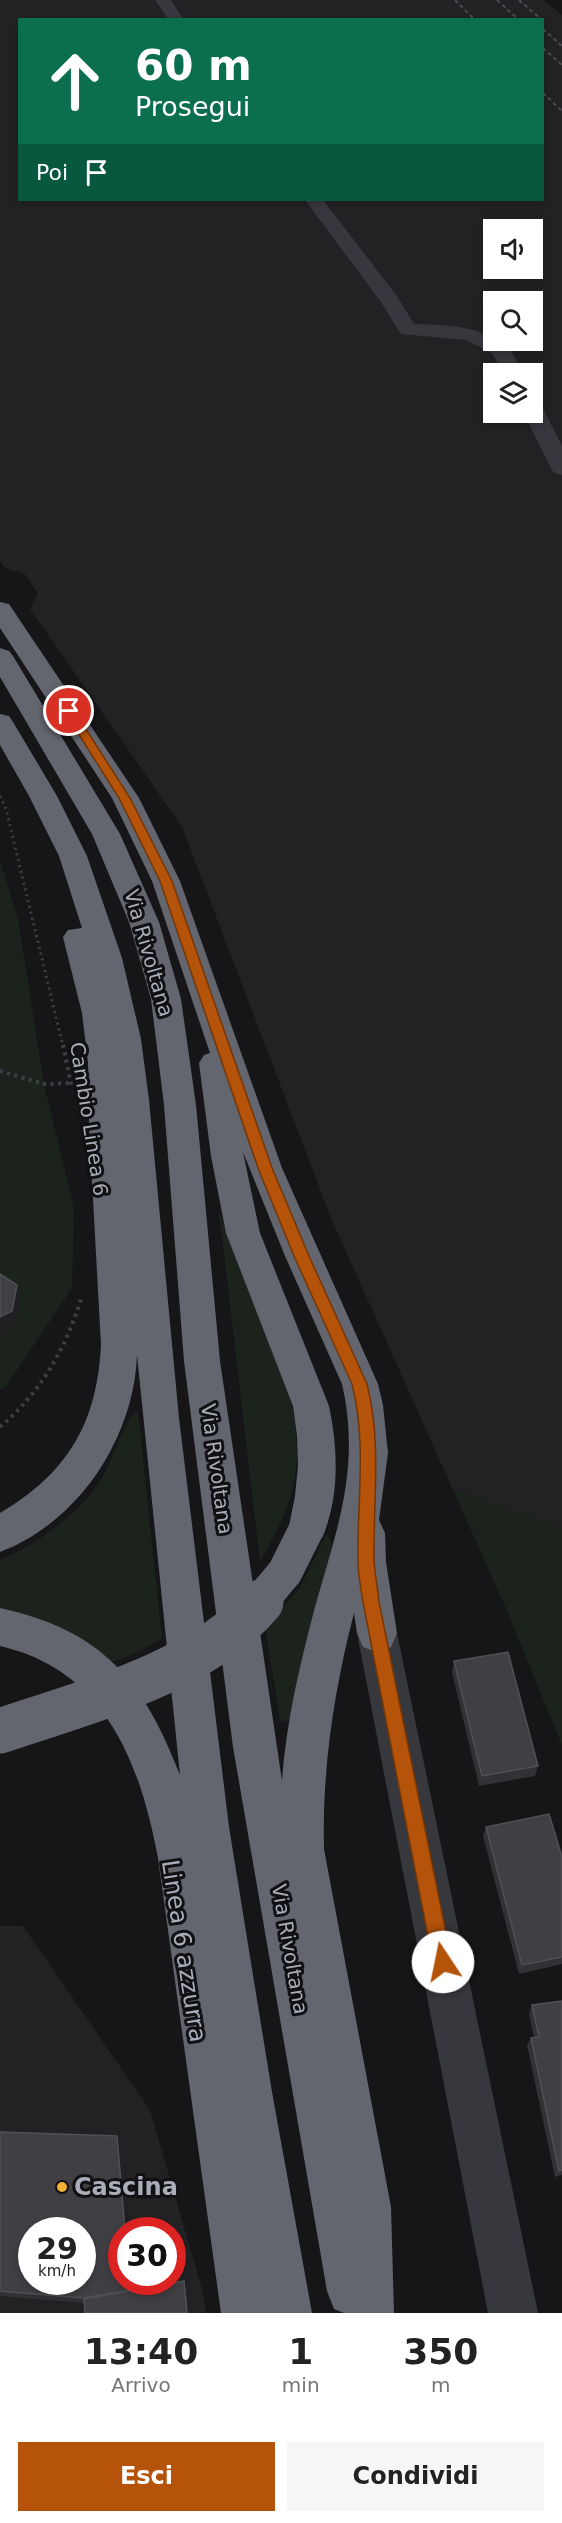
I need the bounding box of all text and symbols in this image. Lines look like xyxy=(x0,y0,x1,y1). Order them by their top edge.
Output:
text: 60 m xyxy=(135,41,252,90)
icon: ahead xyxy=(36,42,114,120)
text: Prosegui xyxy=(135,91,250,122)
icon: arrive xyxy=(80,156,113,189)
text: Poi xyxy=(36,160,68,185)
map controls xyxy=(483,219,543,423)
button: sound xyxy=(483,219,543,279)
button: search xyxy=(483,291,543,351)
button: layers xyxy=(483,363,543,423)
pin xyxy=(43,685,94,736)
icon: arrive xyxy=(52,694,85,727)
street label: Via Rivoltana xyxy=(119,886,179,1020)
street label: Cambio Linea 6 xyxy=(65,1040,113,1198)
street label: Via Rivoltana xyxy=(196,1402,238,1536)
street label: Linea 6 azzurra xyxy=(156,1858,212,2044)
street label: Via Rivoltana xyxy=(267,1882,313,2016)
position arrow xyxy=(411,1930,475,1994)
place label: Cascina xyxy=(74,2173,178,2201)
marker: Cascina xyxy=(55,2180,69,2194)
speed limit sign: 30 xyxy=(108,2217,186,2295)
text: 29 xyxy=(36,2231,78,2266)
text: km/h xyxy=(38,2262,76,2280)
text: 13:40 xyxy=(84,2331,198,2372)
text: 1 xyxy=(288,2331,313,2372)
text: 350 xyxy=(403,2331,478,2372)
text: Arrivo xyxy=(111,2373,171,2397)
text: min xyxy=(282,2373,320,2397)
text: m xyxy=(431,2373,451,2397)
button: Esci xyxy=(18,2442,275,2511)
button: Condividi xyxy=(287,2442,544,2511)

